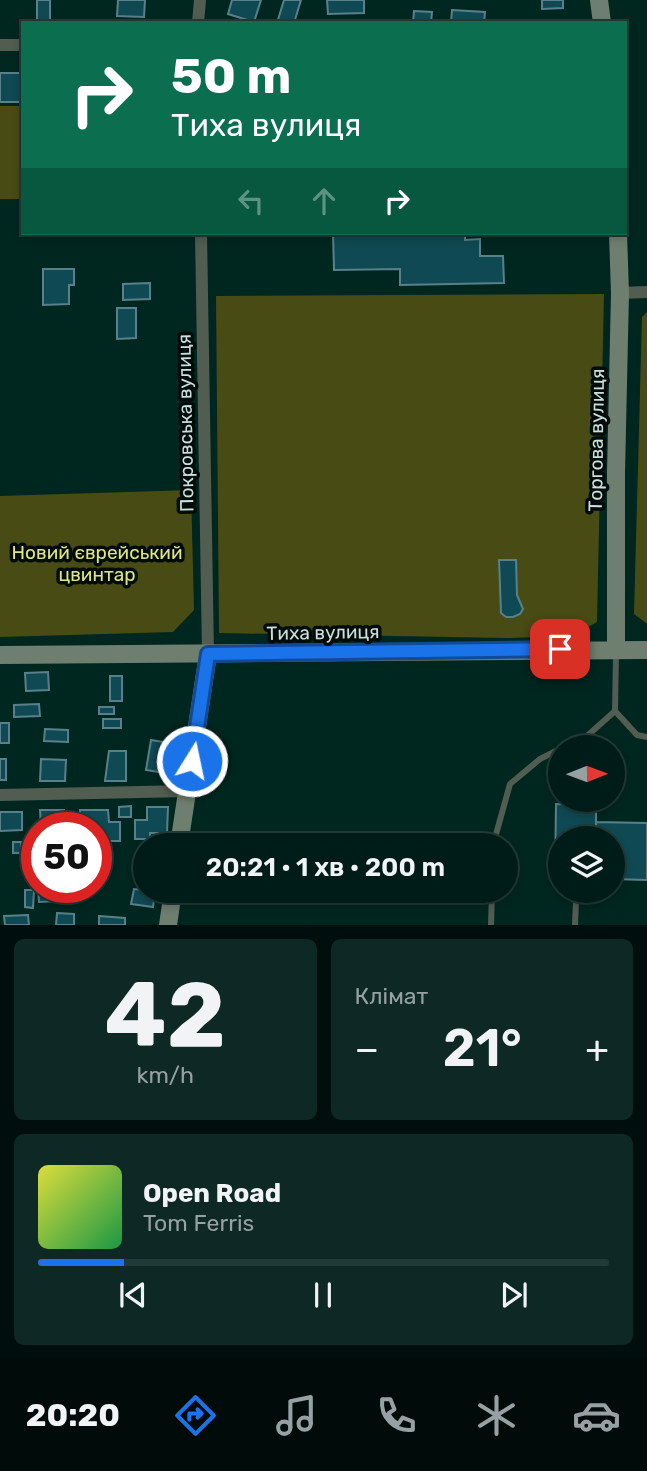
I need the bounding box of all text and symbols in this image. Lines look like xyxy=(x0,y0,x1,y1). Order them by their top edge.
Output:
text: 50 m xyxy=(171,47,291,105)
icon: right xyxy=(56,49,147,140)
text: Тиха вулиця xyxy=(171,106,362,144)
icon: left xyxy=(232,182,270,220)
icon: ahead xyxy=(305,182,343,220)
icon: right xyxy=(378,182,416,220)
street label: Покровська вулиця xyxy=(172,334,199,512)
street label: Торгова вулиця xyxy=(584,368,609,512)
park label: Новий єврейський цвинтар xyxy=(12,541,182,586)
pin xyxy=(530,619,590,679)
street label: Тиха вулиця xyxy=(266,620,380,645)
icon: arrive xyxy=(541,630,579,668)
position arrow xyxy=(155,724,229,798)
north arrow xyxy=(548,735,625,812)
map controls xyxy=(548,735,625,903)
speed limit sign: 50 xyxy=(21,812,112,903)
button: layers xyxy=(548,826,625,903)
text: 20:21 · 1 хв · 200 m xyxy=(206,852,445,883)
text: 42 xyxy=(105,961,226,1069)
text: Клімат xyxy=(355,982,428,1010)
text: 21° xyxy=(443,1017,522,1079)
text: − xyxy=(355,1026,379,1072)
text: + xyxy=(585,1026,609,1072)
text: km/h xyxy=(137,1061,194,1089)
text: Open Road xyxy=(143,1178,281,1209)
text: Tom Ferris xyxy=(143,1209,254,1237)
icon: previous xyxy=(114,1276,152,1314)
icon: pause xyxy=(304,1276,342,1314)
icon: next xyxy=(495,1276,533,1314)
icon: directions xyxy=(171,1391,220,1440)
icon: music xyxy=(272,1391,321,1440)
icon: phone xyxy=(372,1391,421,1440)
icon: climate xyxy=(472,1391,521,1440)
icon: car xyxy=(572,1391,621,1440)
text: 20:20 xyxy=(26,1396,120,1434)

